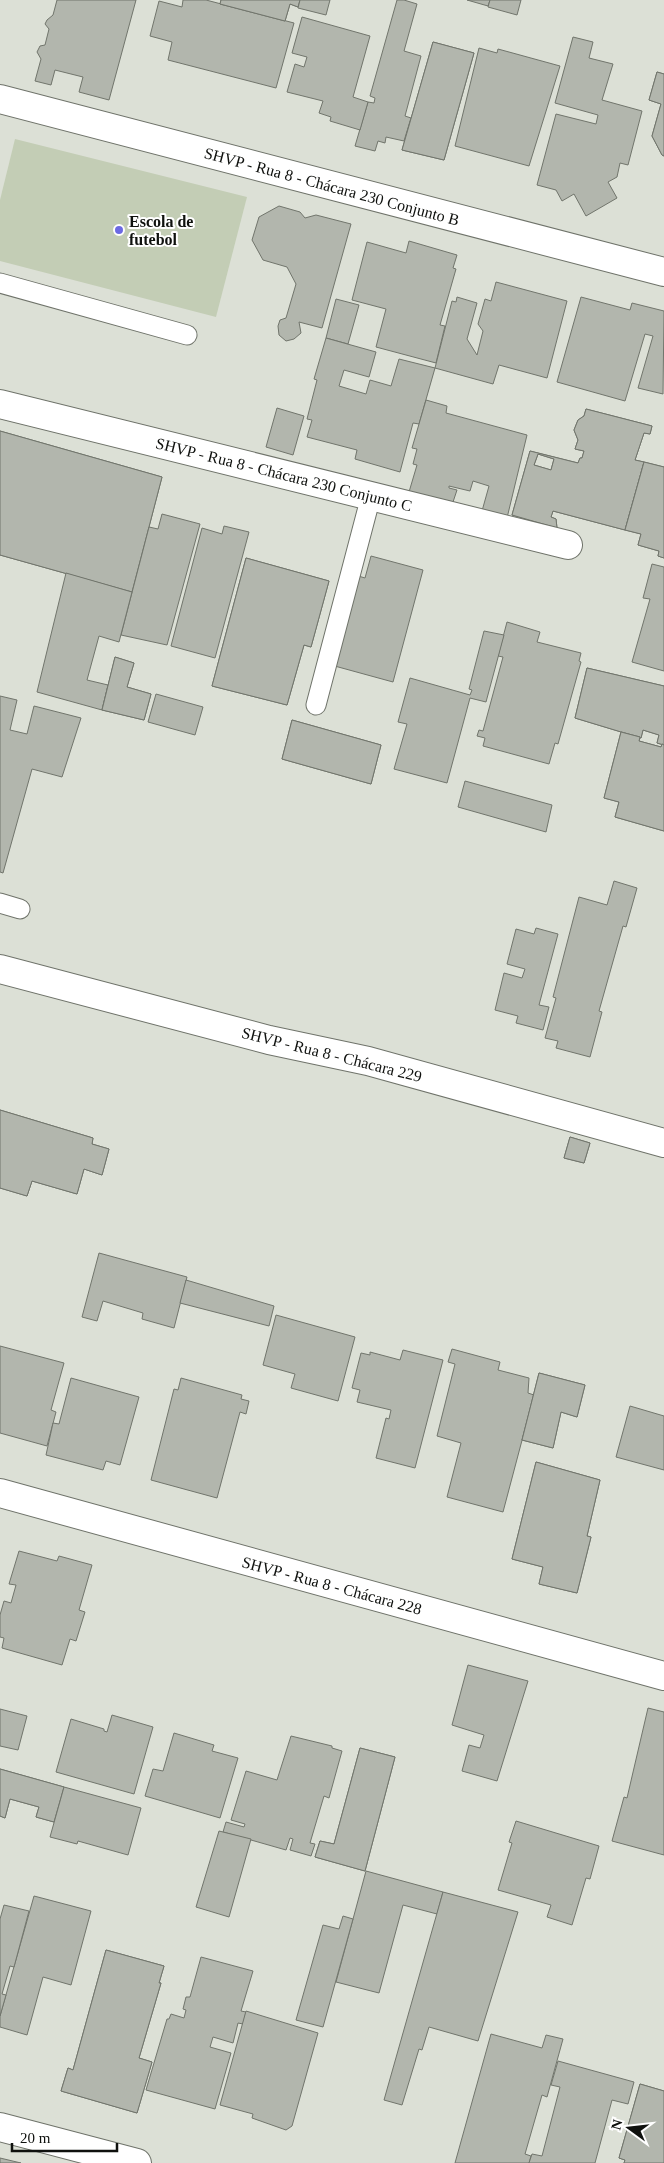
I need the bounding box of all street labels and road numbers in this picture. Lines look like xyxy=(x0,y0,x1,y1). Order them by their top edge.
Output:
street label: SHVP - Rua 8 - Chácara 230 Conjunto B xyxy=(202,144,461,230)
street label: SHVP - Rua 8 - Chácara 230 Conjunto C xyxy=(154,434,414,516)
street label: SHVP - Rua 8 - Chácara 229 xyxy=(240,1024,424,1085)
street label: SHVP - Rua 8 - Chácara 228 xyxy=(240,1553,423,1618)

